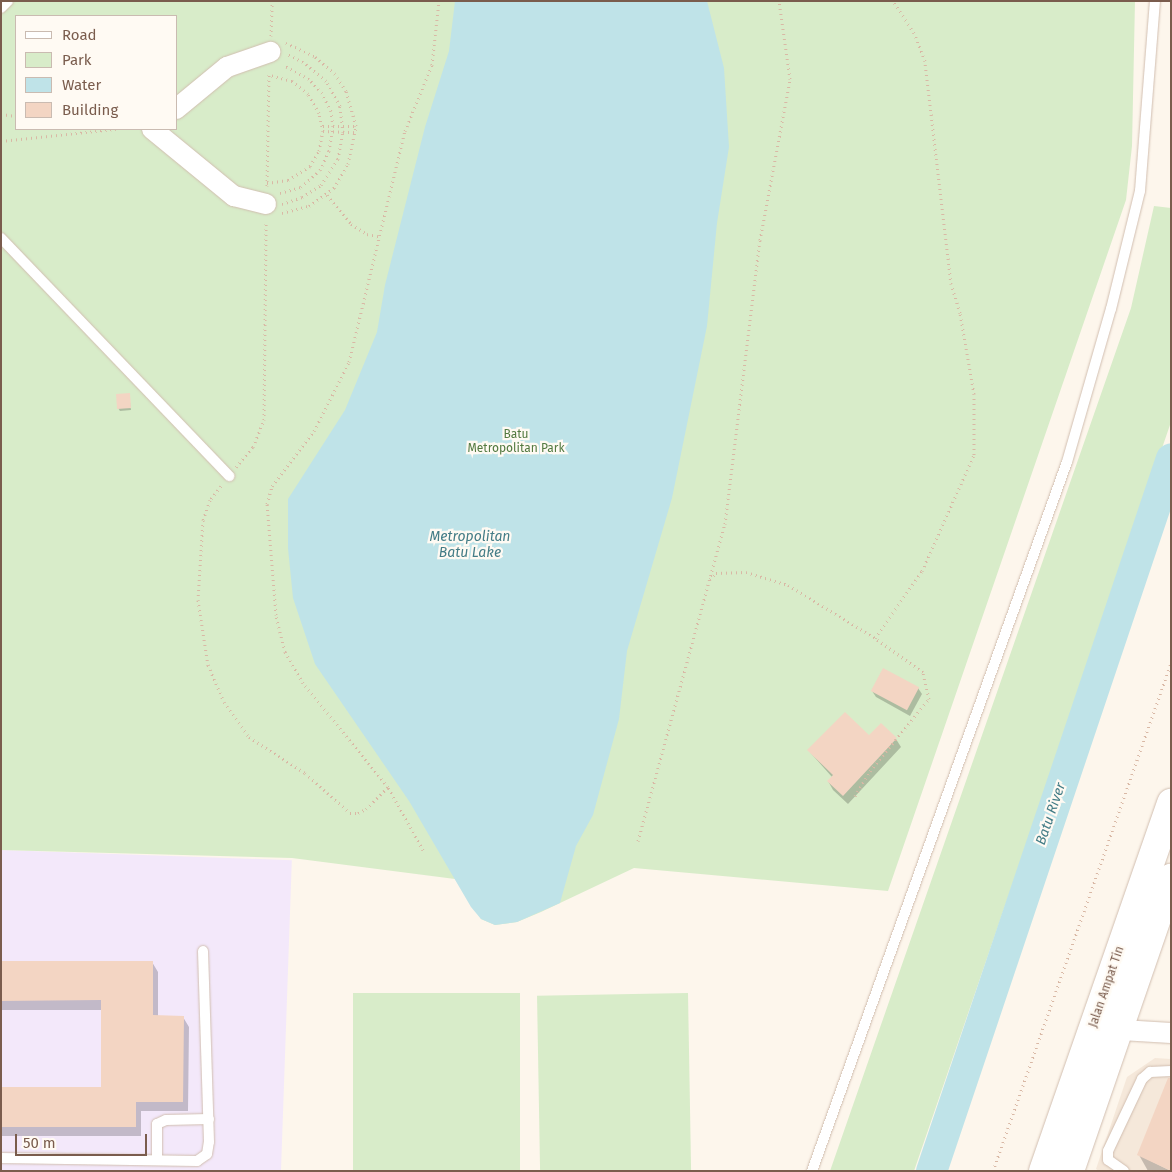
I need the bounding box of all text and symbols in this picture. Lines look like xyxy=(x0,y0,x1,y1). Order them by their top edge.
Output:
legend xyxy=(15,15,178,130)
text: Road xyxy=(62,26,97,44)
text: Park xyxy=(62,51,92,69)
text: Water xyxy=(62,76,101,94)
text: Building xyxy=(62,101,118,119)
park label: Batu Metropolitan Park xyxy=(467,428,565,456)
water label: Metropolitan Batu Lake xyxy=(430,529,510,562)
water label: Batu River xyxy=(1033,781,1069,847)
street label: Jalan Ampat Tin xyxy=(1086,944,1128,1030)
scale bar xyxy=(18,1124,150,1156)
text: 50 m xyxy=(23,1134,56,1152)

